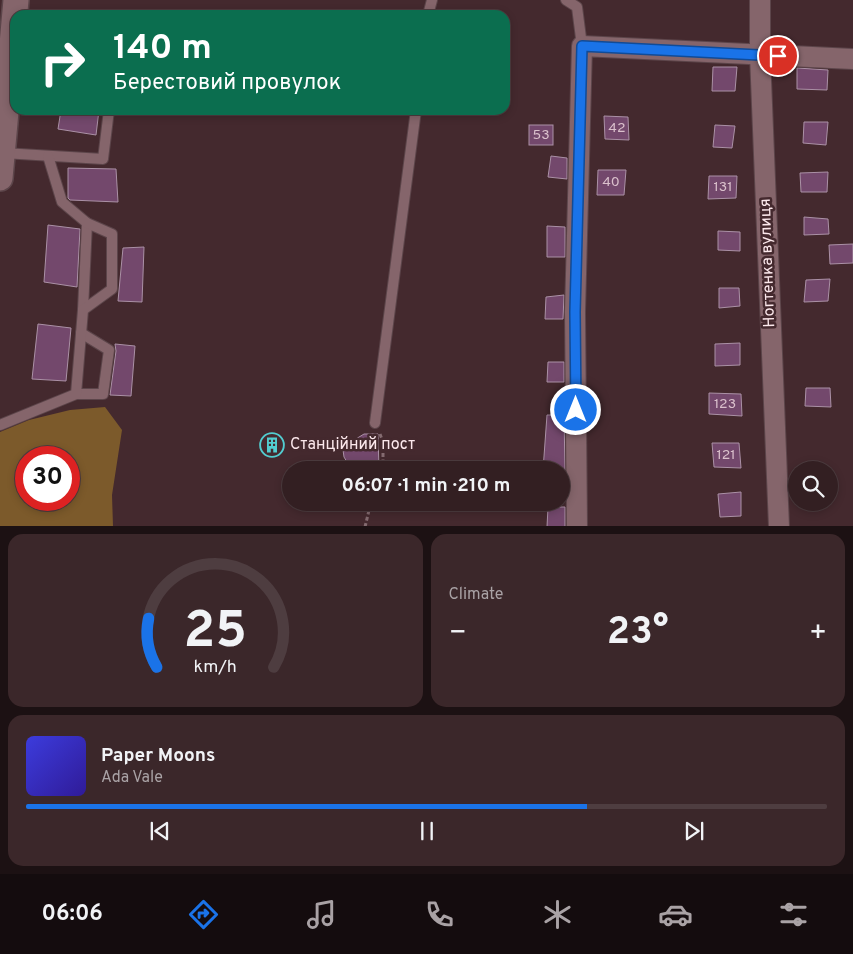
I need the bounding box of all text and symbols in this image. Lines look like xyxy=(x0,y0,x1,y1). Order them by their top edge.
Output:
text: 140 m xyxy=(113,27,212,71)
icon: right xyxy=(30,30,95,95)
pin xyxy=(757,35,799,77)
icon: arrive xyxy=(764,42,792,70)
text: Берестовий провулок xyxy=(113,70,341,97)
house number: 42 xyxy=(608,120,626,137)
house number: 53 xyxy=(532,127,550,144)
house number: 40 xyxy=(602,174,620,191)
house number: 131 xyxy=(714,179,732,196)
street label: Ногтенка вулиця xyxy=(756,198,780,328)
position arrow xyxy=(549,383,601,435)
house number: 123 xyxy=(714,396,736,413)
building icon: Станційний пост xyxy=(259,432,285,458)
place label: Станційний пост xyxy=(290,435,415,455)
speed limit sign: 30 xyxy=(15,446,80,511)
house number: 121 xyxy=(716,447,736,464)
map controls xyxy=(788,461,838,511)
button: search xyxy=(788,461,838,511)
text: 06:07 · 1 min · 210 m xyxy=(342,474,510,498)
text: Climate xyxy=(449,585,503,605)
text: 25 xyxy=(183,600,247,666)
text: 23° xyxy=(607,609,669,658)
text: − xyxy=(449,616,467,652)
text: + xyxy=(809,616,827,652)
text: km/h xyxy=(194,656,237,679)
text: Paper Moons xyxy=(101,744,215,768)
text: Ada Vale xyxy=(101,768,163,788)
icon: previous xyxy=(146,817,174,845)
icon: pause xyxy=(413,817,441,845)
icon: next xyxy=(680,817,708,845)
icon: directions xyxy=(186,897,221,932)
icon: music xyxy=(304,897,339,932)
icon: phone xyxy=(422,897,457,932)
icon: climate xyxy=(540,897,575,932)
icon: car xyxy=(658,897,693,932)
icon: filters xyxy=(776,897,811,932)
text: 06:06 xyxy=(42,901,103,928)

